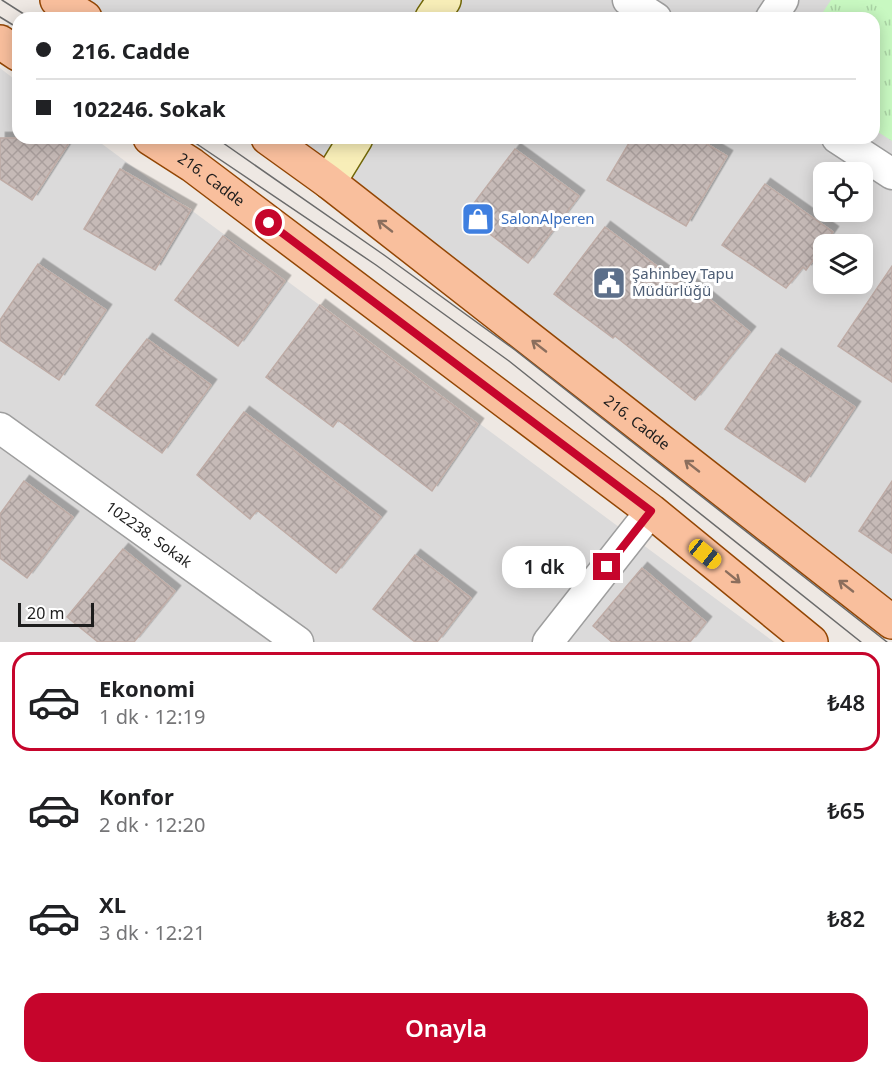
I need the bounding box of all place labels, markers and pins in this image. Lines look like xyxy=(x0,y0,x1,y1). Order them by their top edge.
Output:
shop icon: SalonAlperen xyxy=(460,201,496,237)
place label: SalonAlperen xyxy=(501,208,595,228)
place label: Şahinbey Tapu Müdürlüğü xyxy=(632,263,734,300)
public building icon: Şahinbey Tapu Müdürlüğü xyxy=(591,265,627,301)

